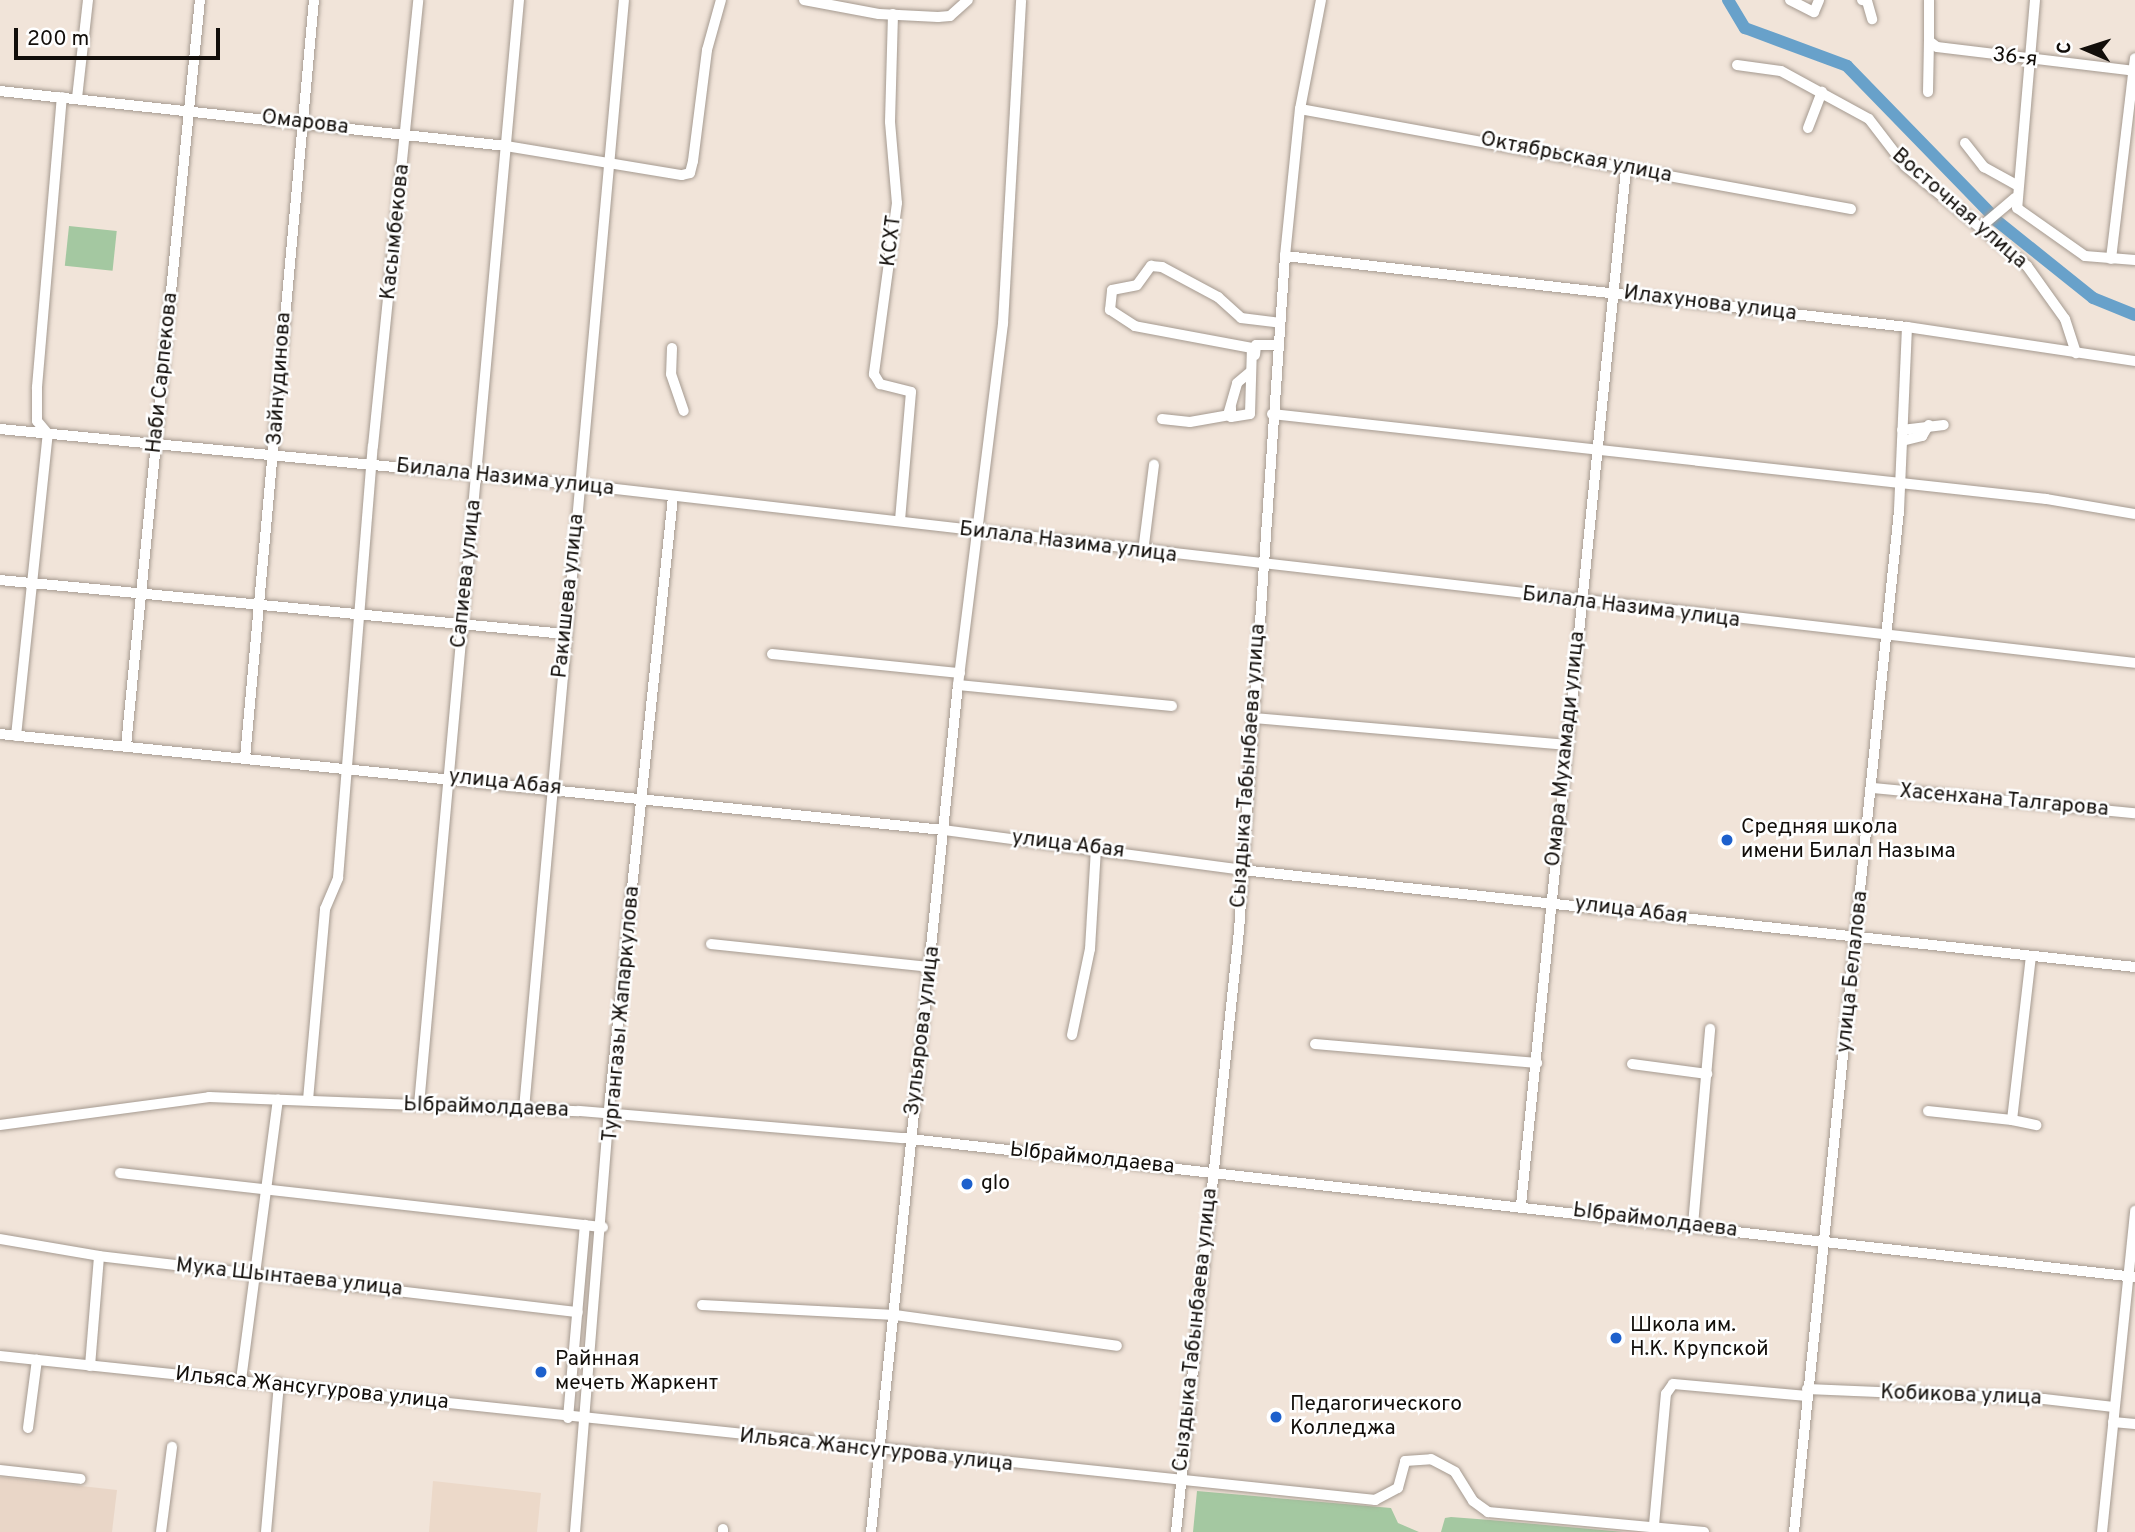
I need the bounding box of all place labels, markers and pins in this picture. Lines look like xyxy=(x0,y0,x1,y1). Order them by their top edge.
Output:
place label: Средняя школа имени Билал Назыма xyxy=(1741,815,1956,865)
marker: Средняя школа имени Билал Назыма xyxy=(1719,832,1735,848)
place label: glo xyxy=(981,1171,1010,1197)
marker: glo xyxy=(959,1176,975,1192)
place label: Школа им. Н.К. Крупской xyxy=(1630,1313,1769,1363)
marker: Школа им. Н.К. Крупской xyxy=(1608,1330,1624,1346)
place label: Райнная мечеть Жаркент xyxy=(555,1347,718,1397)
marker: Райнная мечеть Жаркент xyxy=(533,1364,549,1380)
place label: Педагогического Колледжа xyxy=(1290,1392,1462,1442)
marker: Педагогического Колледжа xyxy=(1268,1409,1284,1425)

